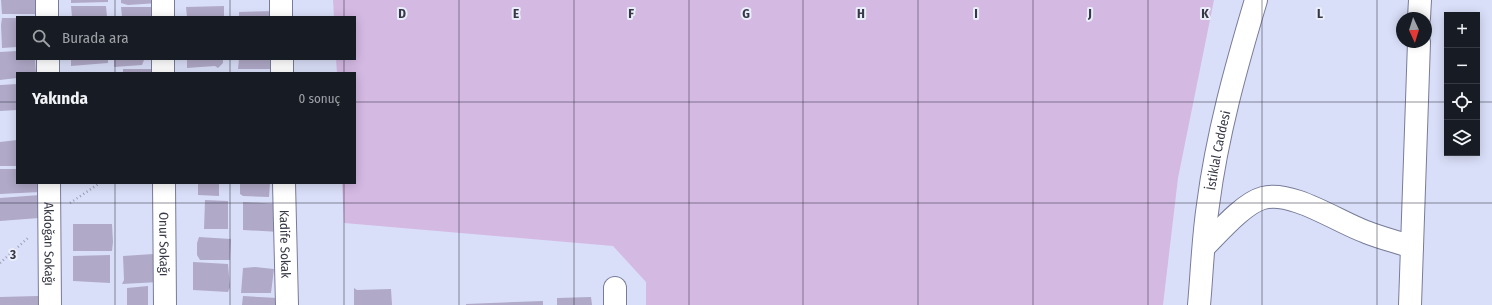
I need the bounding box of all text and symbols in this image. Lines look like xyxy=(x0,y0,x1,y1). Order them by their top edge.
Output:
text: D xyxy=(398,6,406,21)
text: E xyxy=(513,6,519,21)
text: F xyxy=(628,6,634,21)
text: G xyxy=(742,6,750,21)
text: H xyxy=(857,6,865,21)
text: I xyxy=(974,6,978,21)
text: J xyxy=(1087,6,1092,21)
text: K xyxy=(1201,6,1209,21)
text: L xyxy=(1317,6,1323,21)
north arrow xyxy=(1396,12,1432,48)
map controls xyxy=(1444,12,1480,156)
button: + xyxy=(1444,12,1480,48)
search box xyxy=(16,16,356,60)
icon: search xyxy=(30,27,52,49)
text: Burada ara xyxy=(62,29,129,47)
button: − xyxy=(1444,48,1480,84)
button: locate xyxy=(1444,84,1480,120)
text: Yakında xyxy=(32,88,88,109)
text: 0 sonuç xyxy=(299,91,340,106)
street label: İstiklal Caddesi xyxy=(1203,109,1233,191)
button: layers xyxy=(1444,120,1480,156)
street label: Akdoğan Sokağı xyxy=(41,202,57,286)
street label: Kadife Sokak xyxy=(277,210,293,279)
street label: Onur Sokağı xyxy=(156,212,172,276)
text: 3 xyxy=(9,247,16,262)

